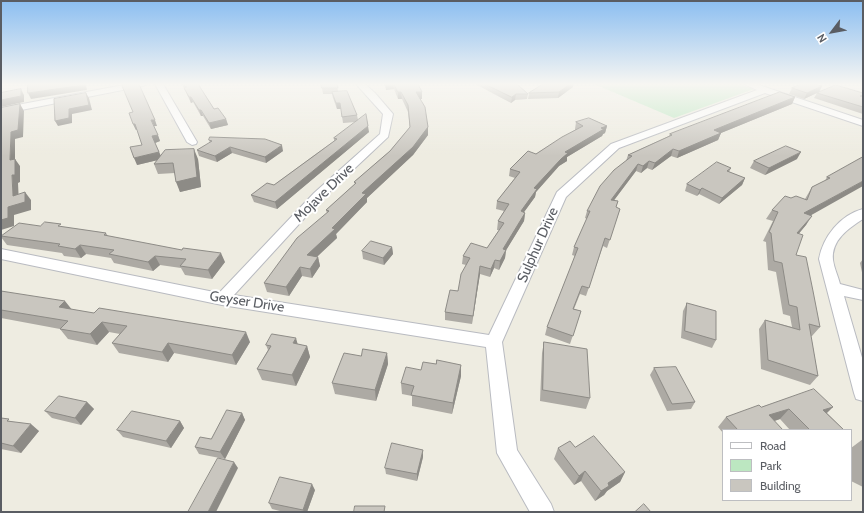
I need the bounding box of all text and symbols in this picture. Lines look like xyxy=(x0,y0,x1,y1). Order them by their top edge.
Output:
north arrow xyxy=(812,12,852,52)
text: N xyxy=(814,31,830,45)
street label: Mojave Drive xyxy=(291,160,357,226)
street label: Sulphur Drive xyxy=(514,205,562,285)
street label: Geyser Drive xyxy=(208,288,286,316)
legend xyxy=(722,429,852,501)
text: Road xyxy=(760,438,786,453)
text: Park xyxy=(760,458,782,473)
text: Building xyxy=(760,478,801,493)

